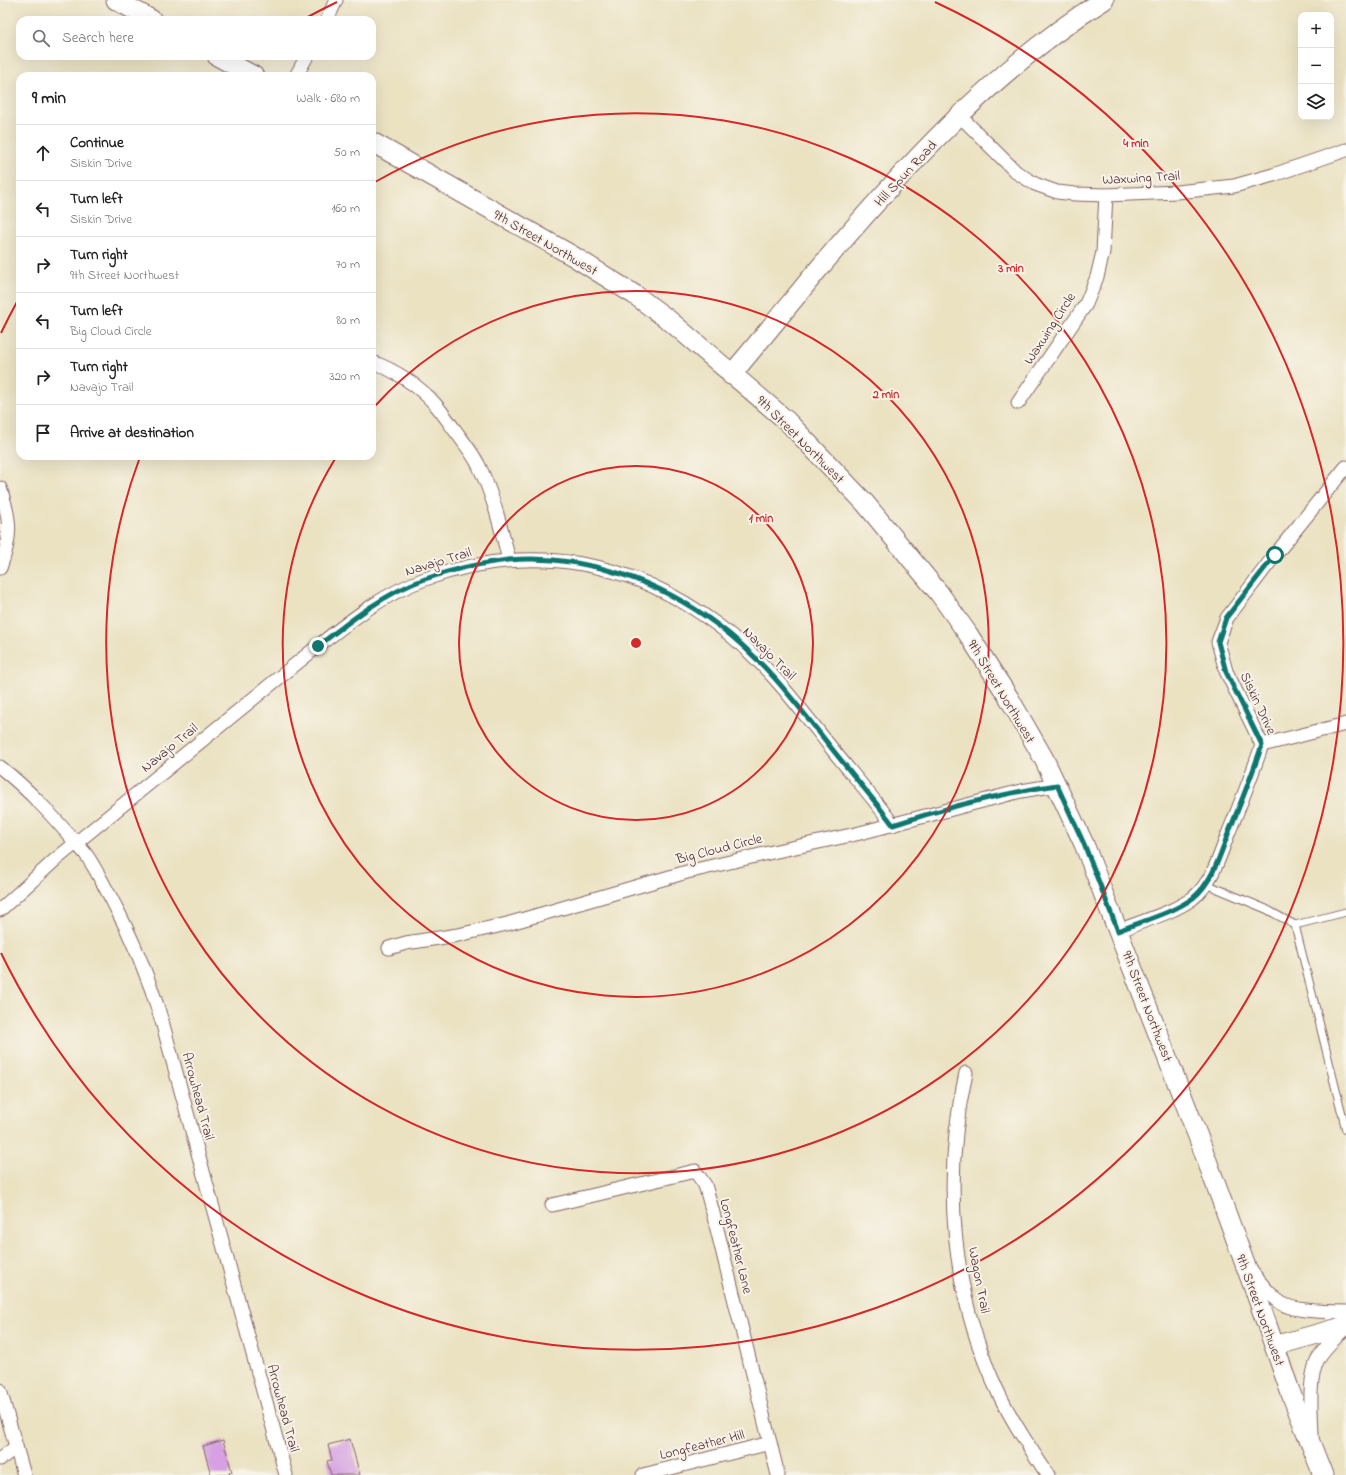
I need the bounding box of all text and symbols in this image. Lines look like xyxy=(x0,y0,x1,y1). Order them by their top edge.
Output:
map controls xyxy=(1298,12,1334,120)
button: + xyxy=(1298,12,1334,48)
search box xyxy=(16,16,376,60)
icon: search xyxy=(30,27,52,49)
text: Search here xyxy=(62,27,134,49)
button: − xyxy=(1298,48,1334,84)
button: layers xyxy=(1298,84,1334,120)
text: 9 min xyxy=(32,86,66,111)
text: Walk · 680 m xyxy=(296,89,360,108)
text: Continue xyxy=(70,132,124,154)
text: 4 min xyxy=(1122,135,1149,153)
street label: Hill Spun Road xyxy=(870,136,943,212)
icon: ahead xyxy=(32,142,54,164)
text: 50 m xyxy=(334,143,360,162)
text: Siskin Drive xyxy=(70,154,132,173)
street label: Waxwing Trail xyxy=(1102,166,1181,192)
text: Turn left xyxy=(70,188,123,210)
icon: left xyxy=(32,198,54,220)
text: 160 m xyxy=(331,199,360,218)
street label: 9th Street Northwest xyxy=(489,205,602,282)
text: Siskin Drive xyxy=(70,210,132,229)
text: Turn right xyxy=(70,244,128,266)
icon: right xyxy=(32,254,54,276)
text: 70 m xyxy=(336,255,360,274)
text: 3 min xyxy=(997,260,1024,278)
text: 9th Street Northwest xyxy=(70,266,179,285)
street label: Waxwing Circle xyxy=(1019,288,1083,370)
text: Turn left xyxy=(70,300,123,322)
icon: left xyxy=(32,310,54,332)
text: 80 m xyxy=(336,311,360,330)
text: Big Cloud Circle xyxy=(70,322,152,341)
text: Turn right xyxy=(70,356,128,378)
icon: right xyxy=(32,366,54,388)
text: 320 m xyxy=(329,367,360,386)
text: Navajo Trail xyxy=(70,378,133,397)
text: 2 min xyxy=(872,386,899,404)
street label: 9th Street Northwest xyxy=(751,391,849,489)
icon: arrive xyxy=(32,422,54,444)
text: Arrive at destination xyxy=(70,422,194,444)
text: 1 min xyxy=(749,510,773,528)
street label: Navajo Trail xyxy=(403,542,474,582)
route start xyxy=(1266,546,1284,564)
street label: Navajo Trail xyxy=(737,622,801,686)
centre of rings xyxy=(629,636,643,650)
street label: 9th Street Northwest xyxy=(961,636,1040,748)
route end xyxy=(309,637,327,655)
street label: Siskin Drive xyxy=(1234,669,1282,739)
street label: Navajo Trail xyxy=(137,718,203,778)
street label: Big Cloud Circle xyxy=(673,828,765,871)
street label: 9th Street Northwest xyxy=(1116,948,1178,1065)
street label: Arrowhead Trail xyxy=(176,1050,219,1143)
street label: Longfeather Lane xyxy=(713,1197,758,1297)
street label: Wagon Trail xyxy=(961,1245,995,1315)
street label: 9th Street Northwest xyxy=(1230,1252,1290,1370)
street label: Arrowhead Trail xyxy=(261,1362,304,1455)
street label: Longfeather Hill xyxy=(658,1425,747,1467)

